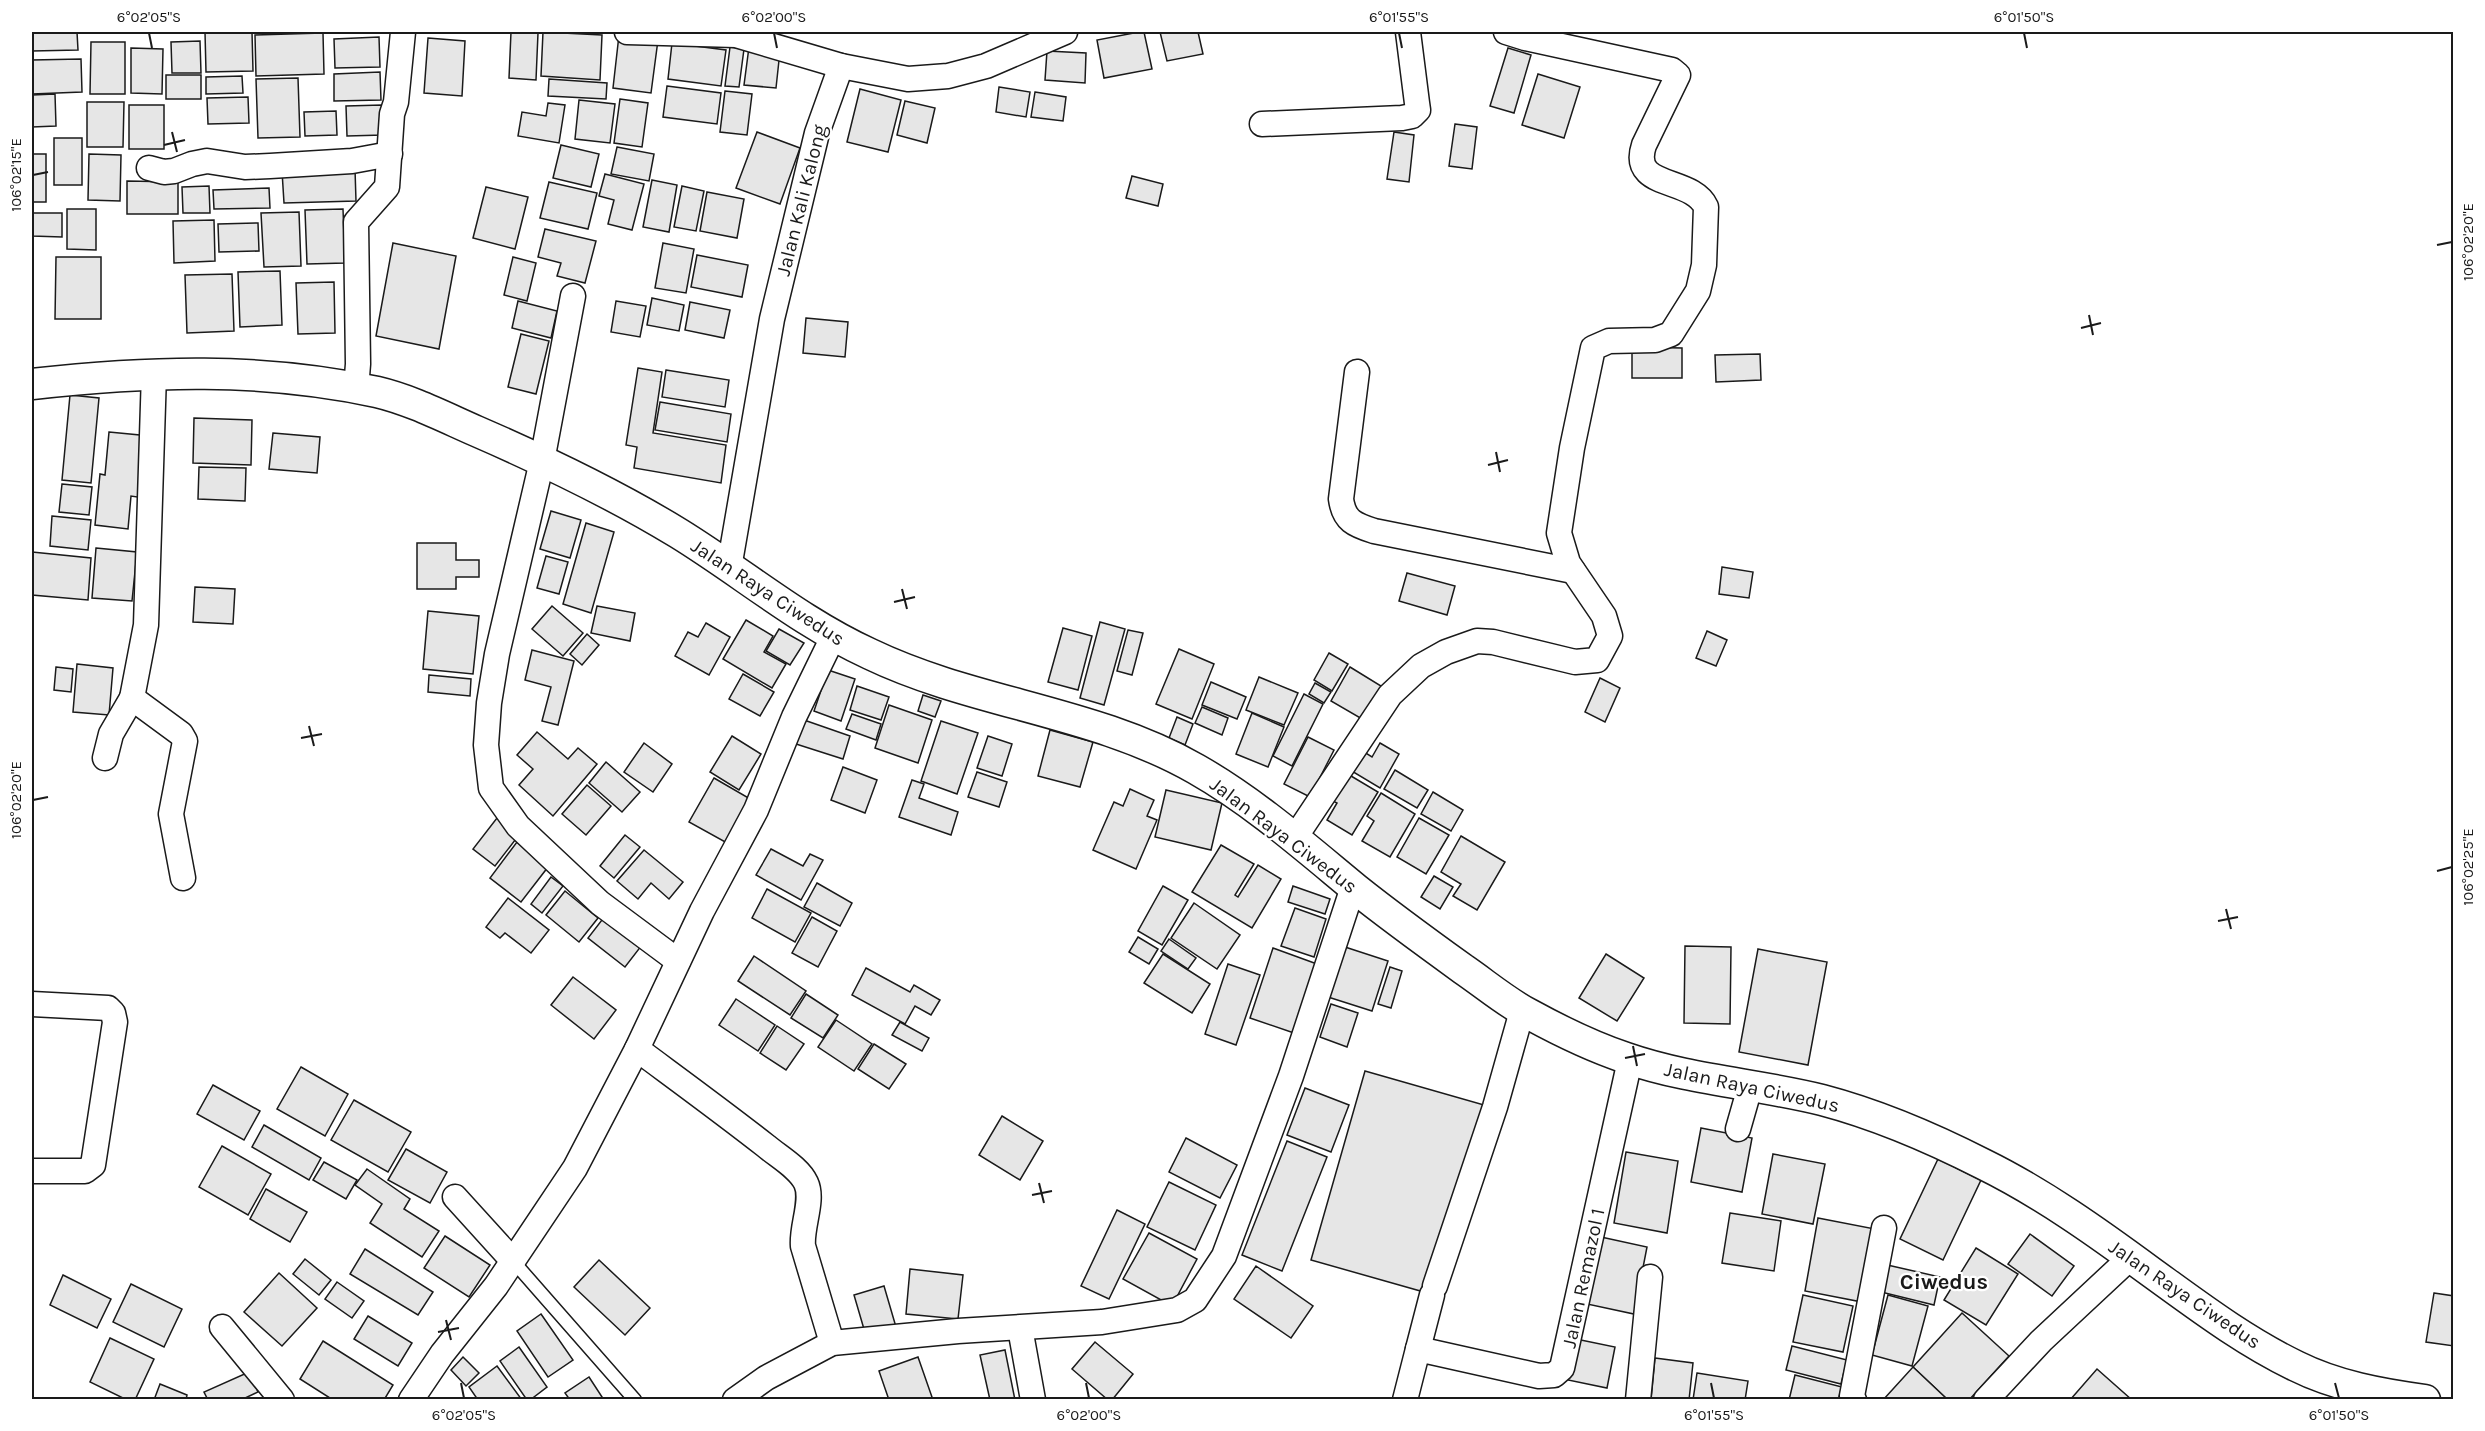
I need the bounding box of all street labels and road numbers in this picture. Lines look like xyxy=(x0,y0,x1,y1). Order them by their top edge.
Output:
street label: Jalan Kali Kalong xyxy=(772,122,831,278)
street label: Jalan Raya Ciwedus xyxy=(687,534,849,651)
street label: Jalan Raya Ciwedus xyxy=(1206,773,1362,898)
street label: Jalan Raya Ciwedus xyxy=(1662,1058,1841,1117)
street label: Jalan Remazol 1 xyxy=(1557,1206,1610,1350)
street label: Jalan Raya Ciwedus xyxy=(2104,1235,2265,1354)

